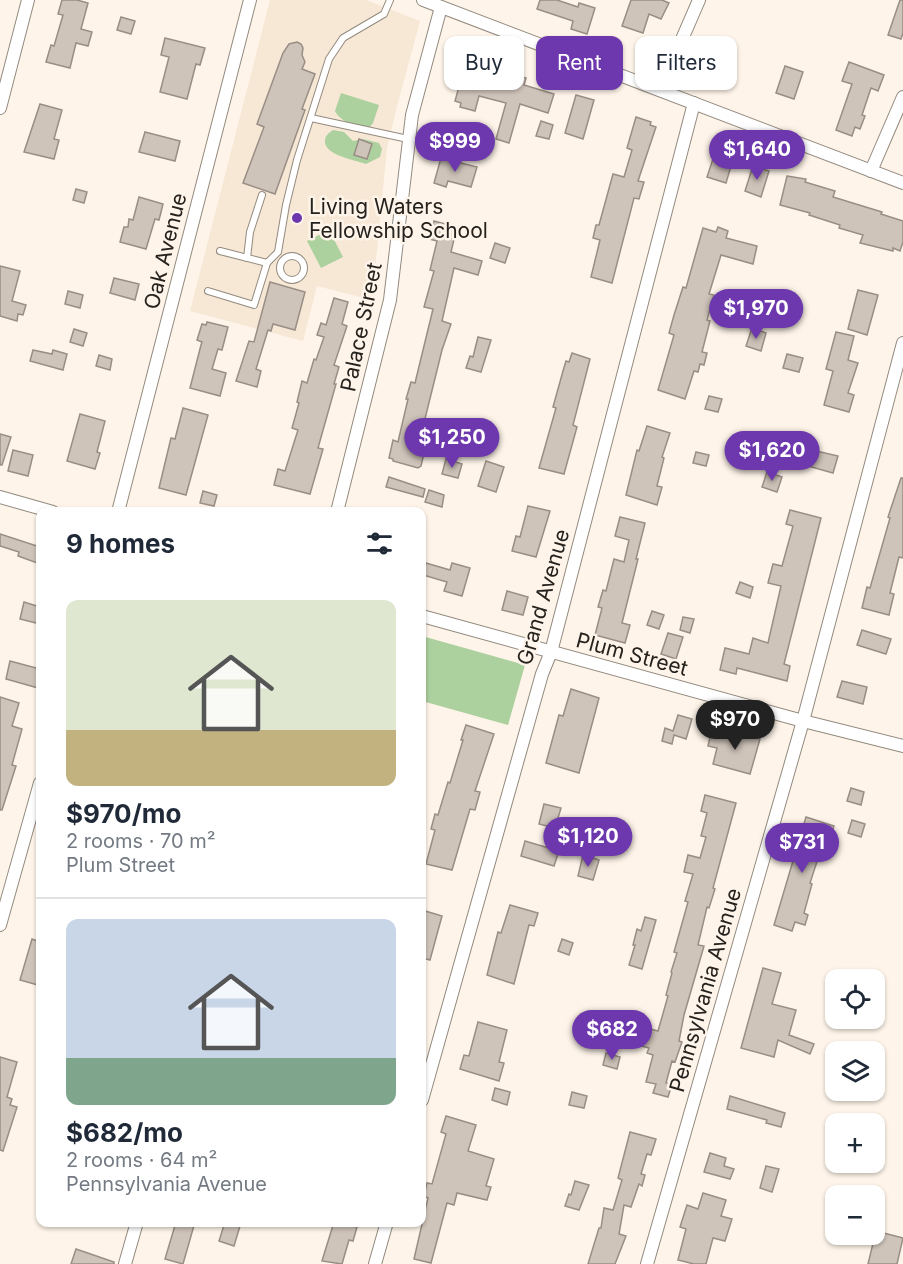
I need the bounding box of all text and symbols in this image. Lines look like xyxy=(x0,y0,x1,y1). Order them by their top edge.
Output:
chip: Buy xyxy=(444,36,524,90)
chip: Rent xyxy=(536,36,623,90)
chip: Filters xyxy=(635,36,737,90)
pin: $999 xyxy=(419,122,491,173)
text: $999 xyxy=(429,129,481,153)
pin: $1,640 xyxy=(708,130,806,181)
text: $1,640 xyxy=(723,137,791,161)
street label: Oak Avenue xyxy=(138,190,192,312)
place label: Living Waters Fellowship School xyxy=(309,194,488,243)
marker: Living Waters Fellowship School xyxy=(290,211,304,225)
street label: Palace Street xyxy=(335,260,387,394)
pin: $1,970 xyxy=(707,289,805,340)
text: $1,970 xyxy=(723,296,789,320)
pin: $1,250 xyxy=(403,418,501,469)
text: $1,250 xyxy=(418,425,486,449)
pin: $1,620 xyxy=(723,431,821,482)
text: $1,620 xyxy=(739,438,805,462)
street label: Grand Avenue xyxy=(512,526,574,668)
icon: filters xyxy=(363,527,396,560)
text: 9 homes xyxy=(66,528,175,559)
street label: Plum Street xyxy=(573,627,691,681)
icon: home xyxy=(177,639,285,747)
pin: $970 xyxy=(699,700,771,751)
text: $970 xyxy=(710,707,760,731)
text: $970/mo xyxy=(66,798,181,829)
pin: $1,120 xyxy=(539,817,637,868)
pin: $731 xyxy=(766,823,838,874)
text: $1,120 xyxy=(557,824,619,848)
text: 2 rooms · 70 m² xyxy=(66,829,216,853)
text: $731 xyxy=(779,830,825,854)
text: Plum Street xyxy=(66,853,175,877)
street label: Pennsylvania Avenue xyxy=(664,885,746,1095)
icon: home xyxy=(177,958,285,1066)
map controls xyxy=(825,969,885,1245)
button: locate xyxy=(825,969,885,1029)
pin: $682 xyxy=(576,1010,648,1061)
text: $682 xyxy=(586,1017,638,1041)
button: layers xyxy=(825,1041,885,1101)
button: + xyxy=(825,1113,885,1173)
text: $682/mo xyxy=(66,1117,183,1148)
text: 2 rooms · 64 m² xyxy=(66,1148,217,1172)
text: Pennsylvania Avenue xyxy=(66,1172,267,1196)
button: − xyxy=(825,1185,885,1245)

